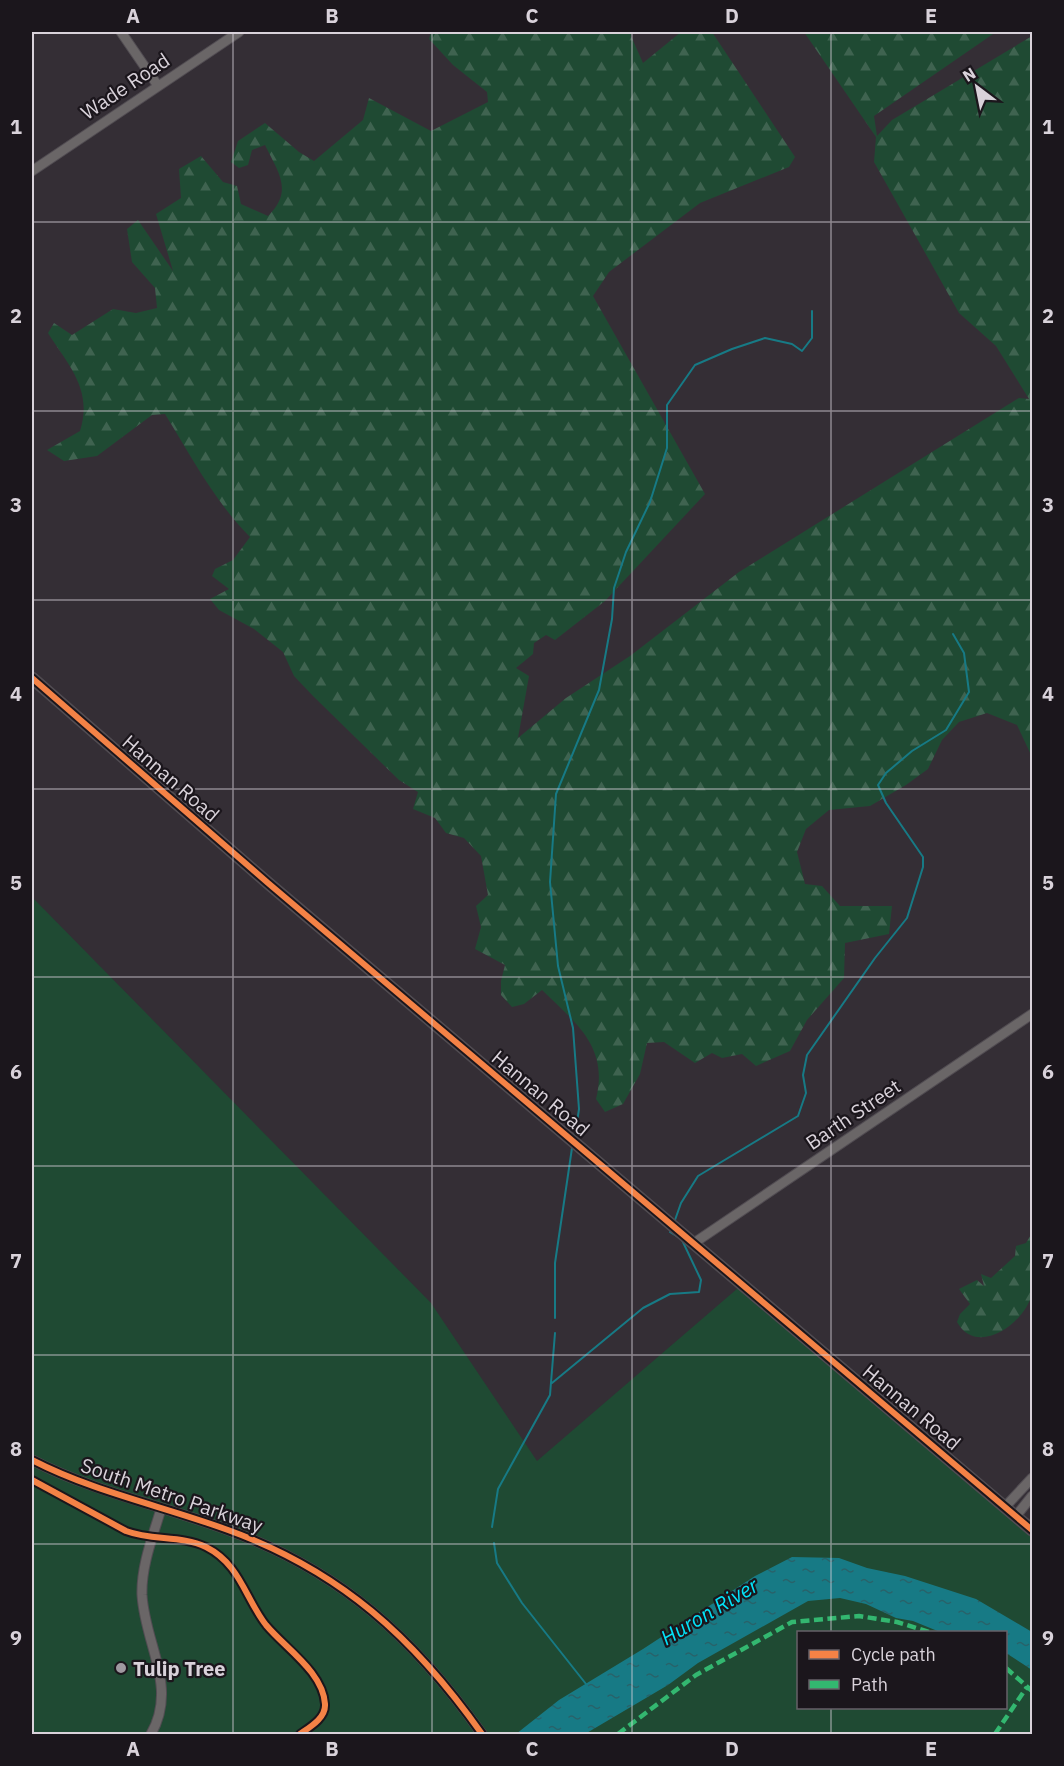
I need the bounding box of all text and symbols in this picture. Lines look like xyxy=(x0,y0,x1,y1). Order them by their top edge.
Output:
text: A xyxy=(126,2,140,29)
text: B xyxy=(325,2,339,29)
text: C xyxy=(525,2,539,29)
text: D xyxy=(725,2,739,29)
text: E xyxy=(925,2,937,29)
street label: Wade Road xyxy=(75,46,175,126)
north arrow xyxy=(947,57,1007,117)
text: N xyxy=(959,63,979,86)
text: 1 xyxy=(10,113,22,140)
text: 1 xyxy=(1042,113,1054,140)
text: 2 xyxy=(10,302,22,329)
text: 2 xyxy=(1042,302,1054,329)
text: 3 xyxy=(10,491,22,518)
text: 3 xyxy=(1042,491,1054,518)
text: 4 xyxy=(10,680,22,707)
text: 4 xyxy=(1042,680,1054,707)
street label: Hannan Road xyxy=(117,728,225,828)
text: 5 xyxy=(10,869,22,896)
text: 5 xyxy=(1042,869,1054,896)
street label: Hannan Road xyxy=(486,1044,596,1142)
text: 6 xyxy=(10,1058,22,1085)
text: 6 xyxy=(1042,1058,1054,1085)
street label: Barth Street xyxy=(800,1072,906,1156)
text: 7 xyxy=(10,1247,22,1274)
text: 7 xyxy=(1042,1247,1054,1274)
street label: Hannan Road xyxy=(857,1358,967,1456)
text: 8 xyxy=(10,1435,22,1462)
text: 8 xyxy=(1042,1435,1054,1462)
street label: South Metro Parkway xyxy=(77,1451,267,1539)
water label: Huron River xyxy=(655,1570,764,1651)
text: 9 xyxy=(10,1624,22,1651)
text: 9 xyxy=(1042,1624,1054,1651)
legend xyxy=(797,1631,1007,1709)
text: Cycle path xyxy=(851,1643,936,1666)
place label: Tulip Tree xyxy=(133,1655,226,1682)
marker: Tulip Tree xyxy=(114,1661,128,1675)
text: Path xyxy=(851,1673,888,1696)
text: A xyxy=(126,1735,140,1762)
text: B xyxy=(325,1735,339,1762)
text: C xyxy=(525,1735,539,1762)
text: D xyxy=(725,1735,739,1762)
text: E xyxy=(925,1735,937,1762)

